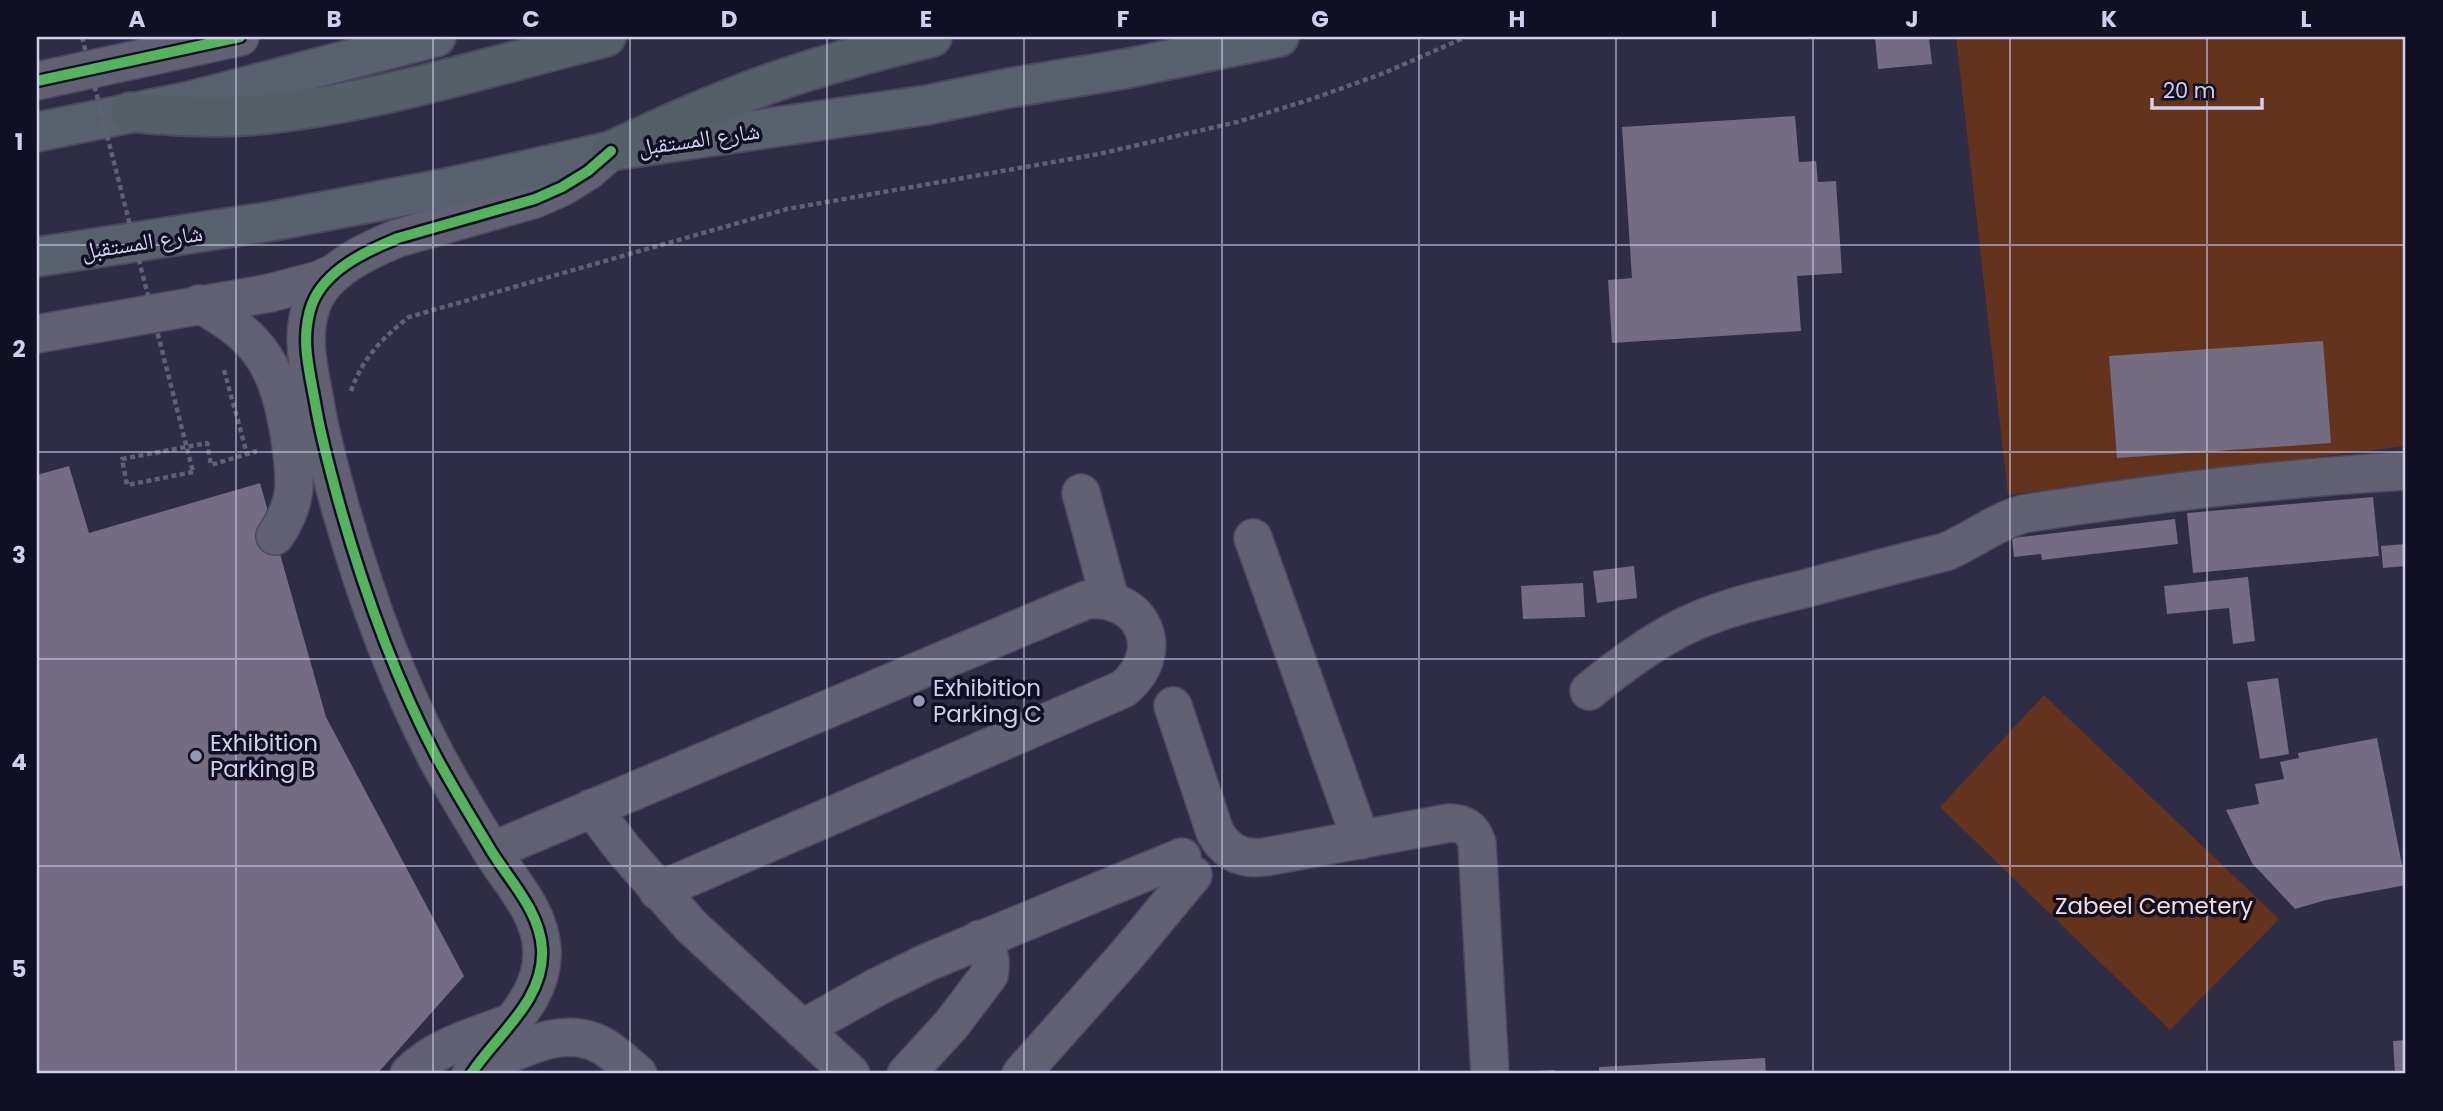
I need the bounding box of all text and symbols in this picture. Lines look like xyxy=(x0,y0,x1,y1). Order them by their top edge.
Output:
text: A xyxy=(129,3,146,35)
text: B xyxy=(326,3,342,35)
text: C xyxy=(522,3,540,35)
text: D xyxy=(721,3,737,35)
text: E xyxy=(920,3,932,35)
text: F xyxy=(1117,3,1129,35)
text: G xyxy=(1311,3,1329,35)
text: H xyxy=(1509,3,1525,35)
text: I xyxy=(1711,3,1717,35)
text: J xyxy=(1905,3,1919,35)
text: K xyxy=(2101,3,2117,35)
text: L xyxy=(2301,3,2312,35)
scale bar xyxy=(2152,66,2263,110)
text: 20 m xyxy=(2163,76,2216,105)
street label: شارع المستقبل xyxy=(636,115,762,163)
text: 1 xyxy=(15,126,23,158)
street label: شارع المستقبل xyxy=(79,217,205,267)
text: 2 xyxy=(12,333,26,365)
text: 3 xyxy=(12,539,26,571)
place label: Exhibition Parking C xyxy=(933,672,1042,730)
marker: Exhibition Parking C xyxy=(911,693,927,709)
place label: Exhibition Parking B xyxy=(210,727,318,785)
text: 4 xyxy=(11,746,27,778)
marker: Exhibition Parking B xyxy=(188,748,204,764)
park label: Zabeel Cemetery xyxy=(2055,890,2253,922)
text: 5 xyxy=(12,953,26,985)

